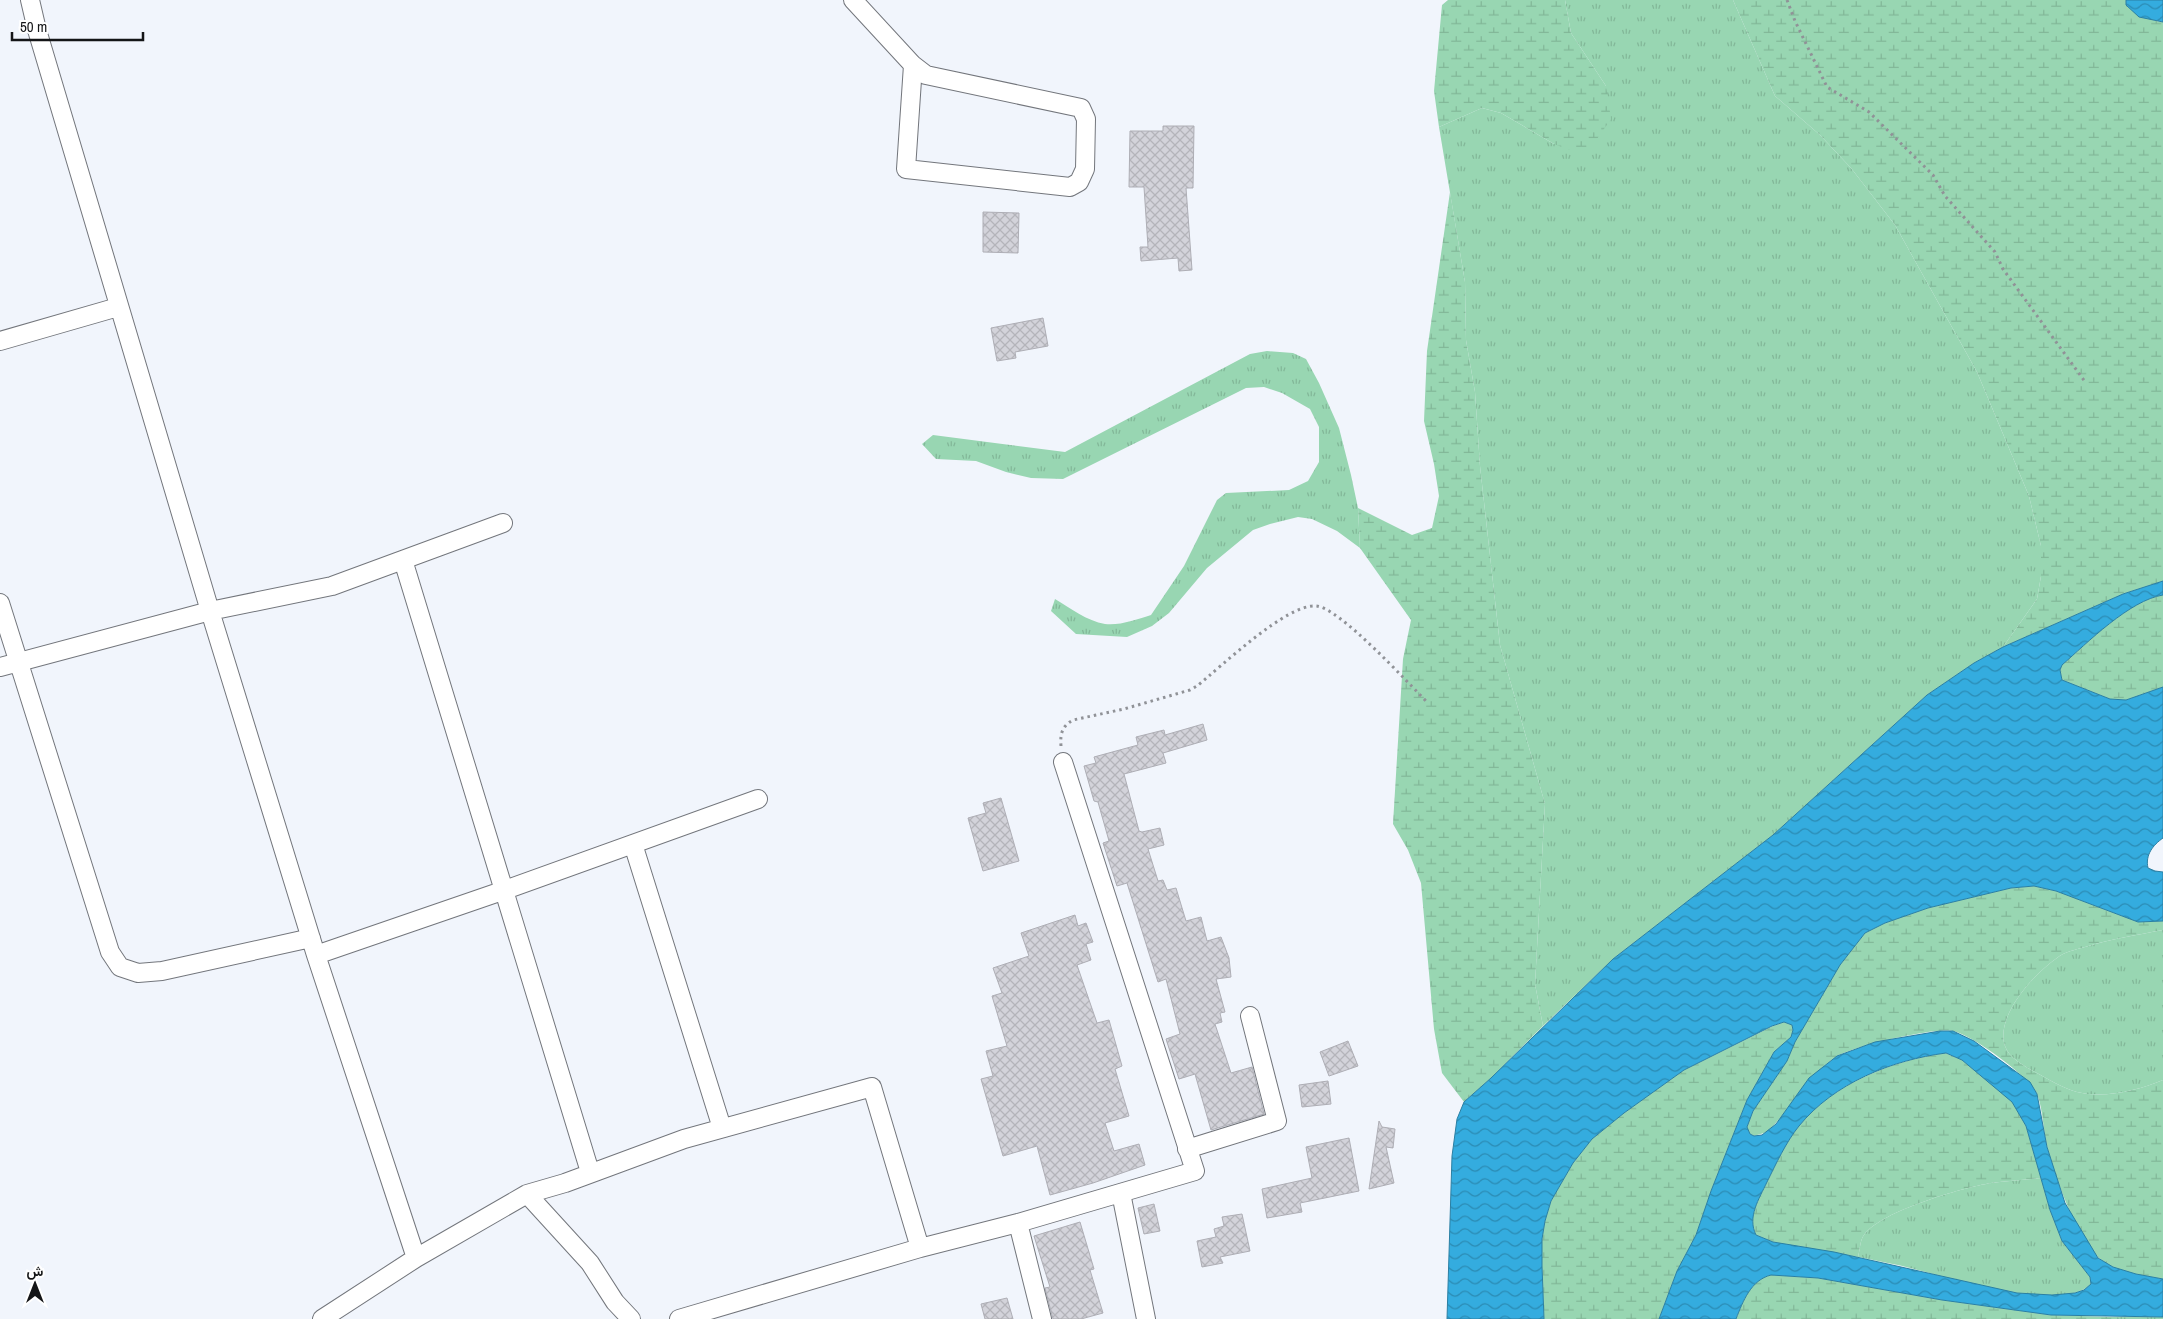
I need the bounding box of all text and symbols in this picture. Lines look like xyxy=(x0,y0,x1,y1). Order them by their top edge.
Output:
scale bar xyxy=(12,10,144,42)
text: 50 m xyxy=(20,16,47,37)
north arrow xyxy=(10,1259,60,1309)
text: ش xyxy=(27,1262,44,1280)

